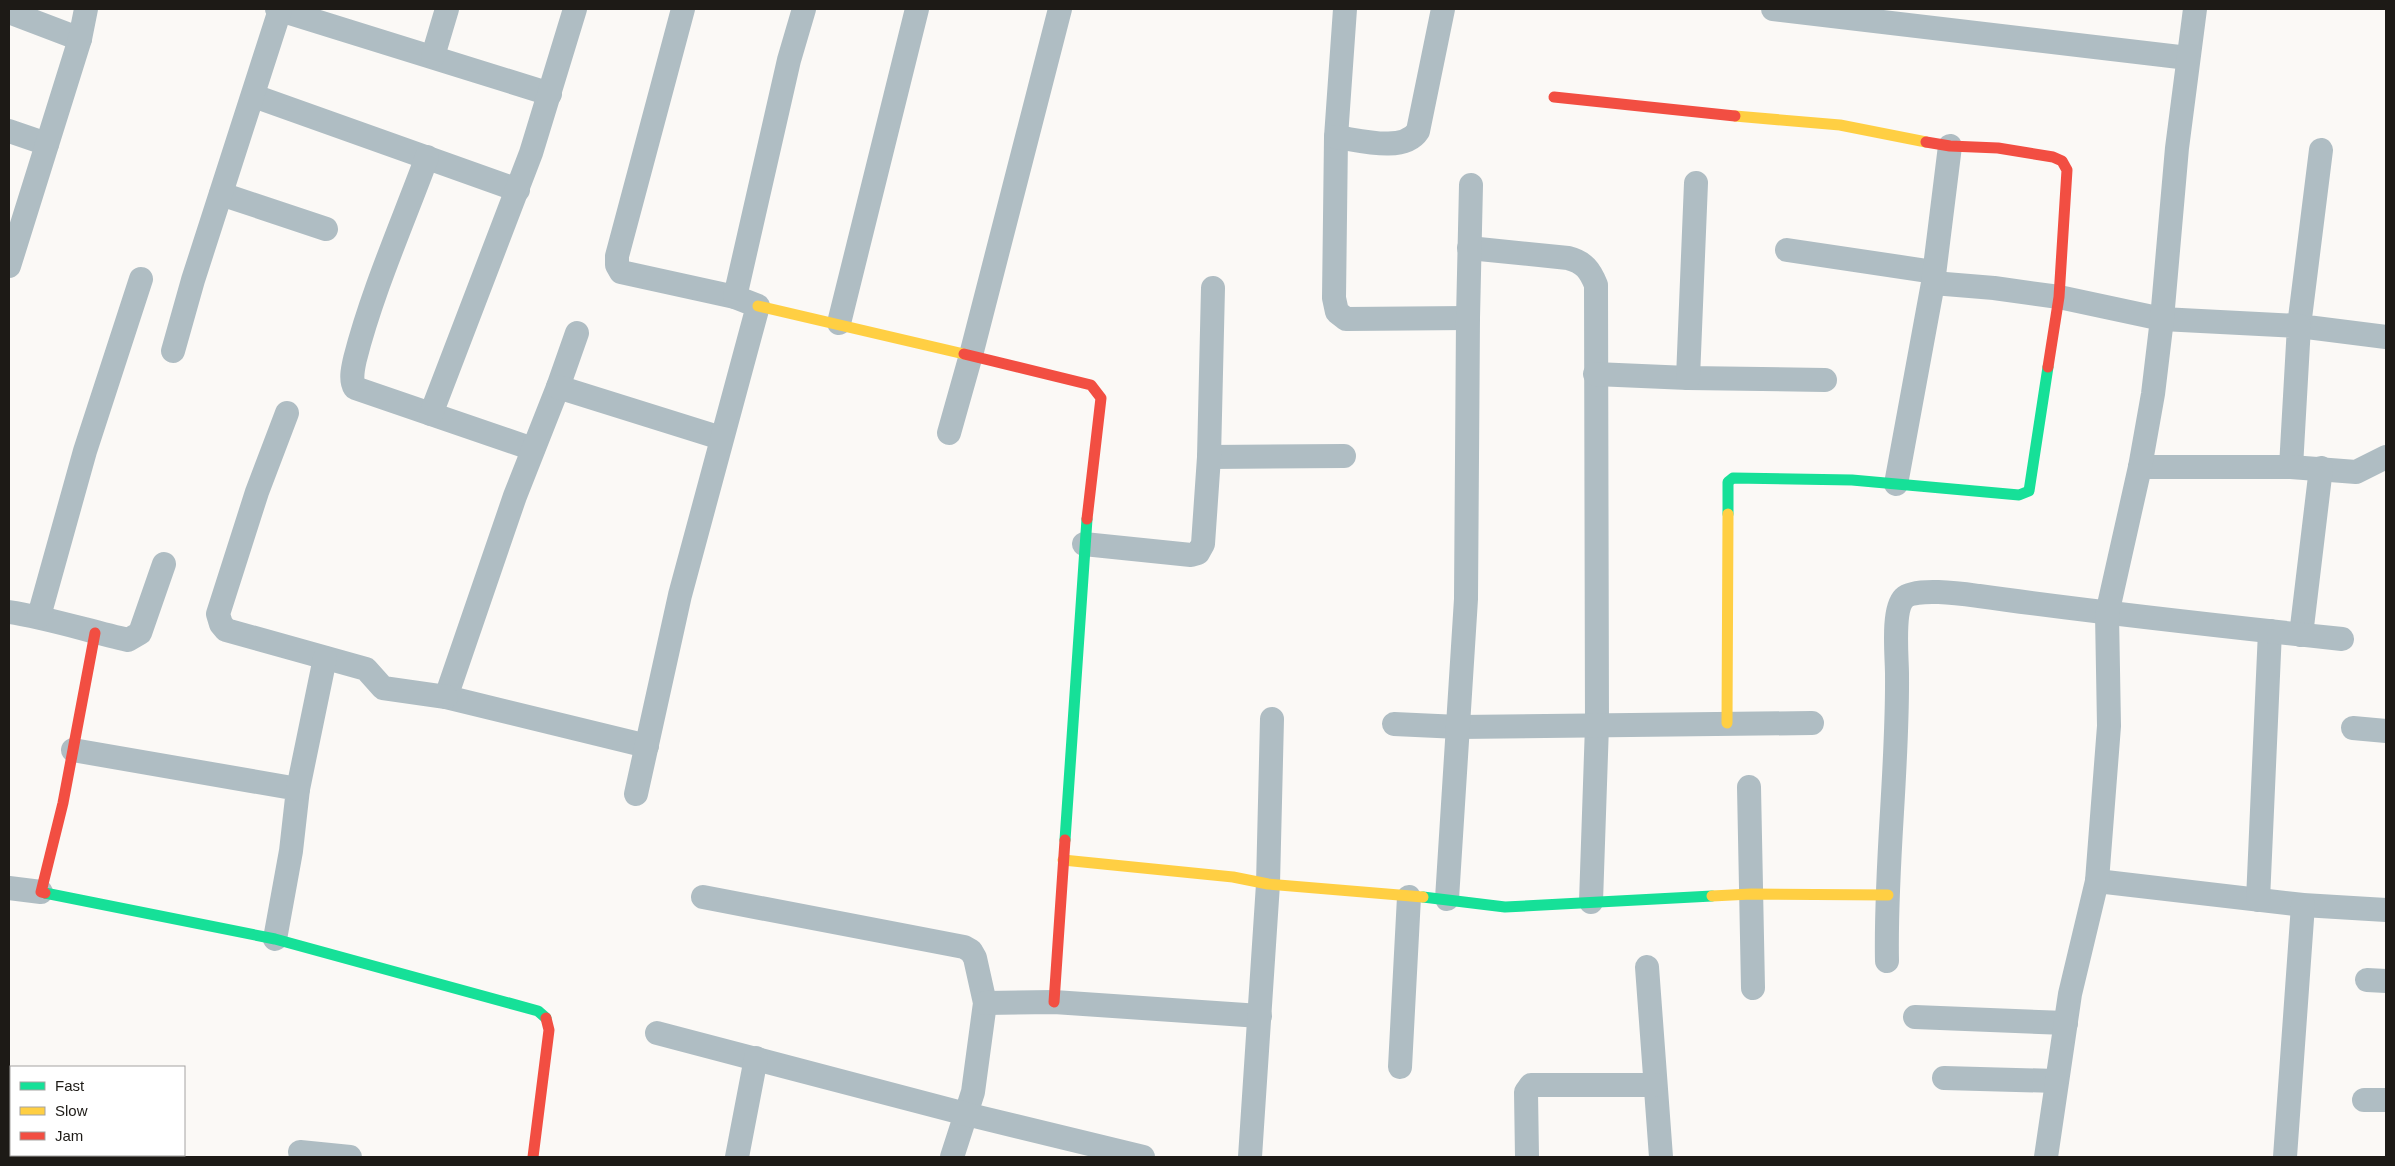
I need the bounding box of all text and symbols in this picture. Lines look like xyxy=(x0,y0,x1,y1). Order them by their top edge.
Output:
legend xyxy=(10,1066,185,1156)
text: Fast xyxy=(55,1077,85,1094)
text: Slow xyxy=(55,1102,88,1119)
text: Jam xyxy=(55,1127,83,1144)

